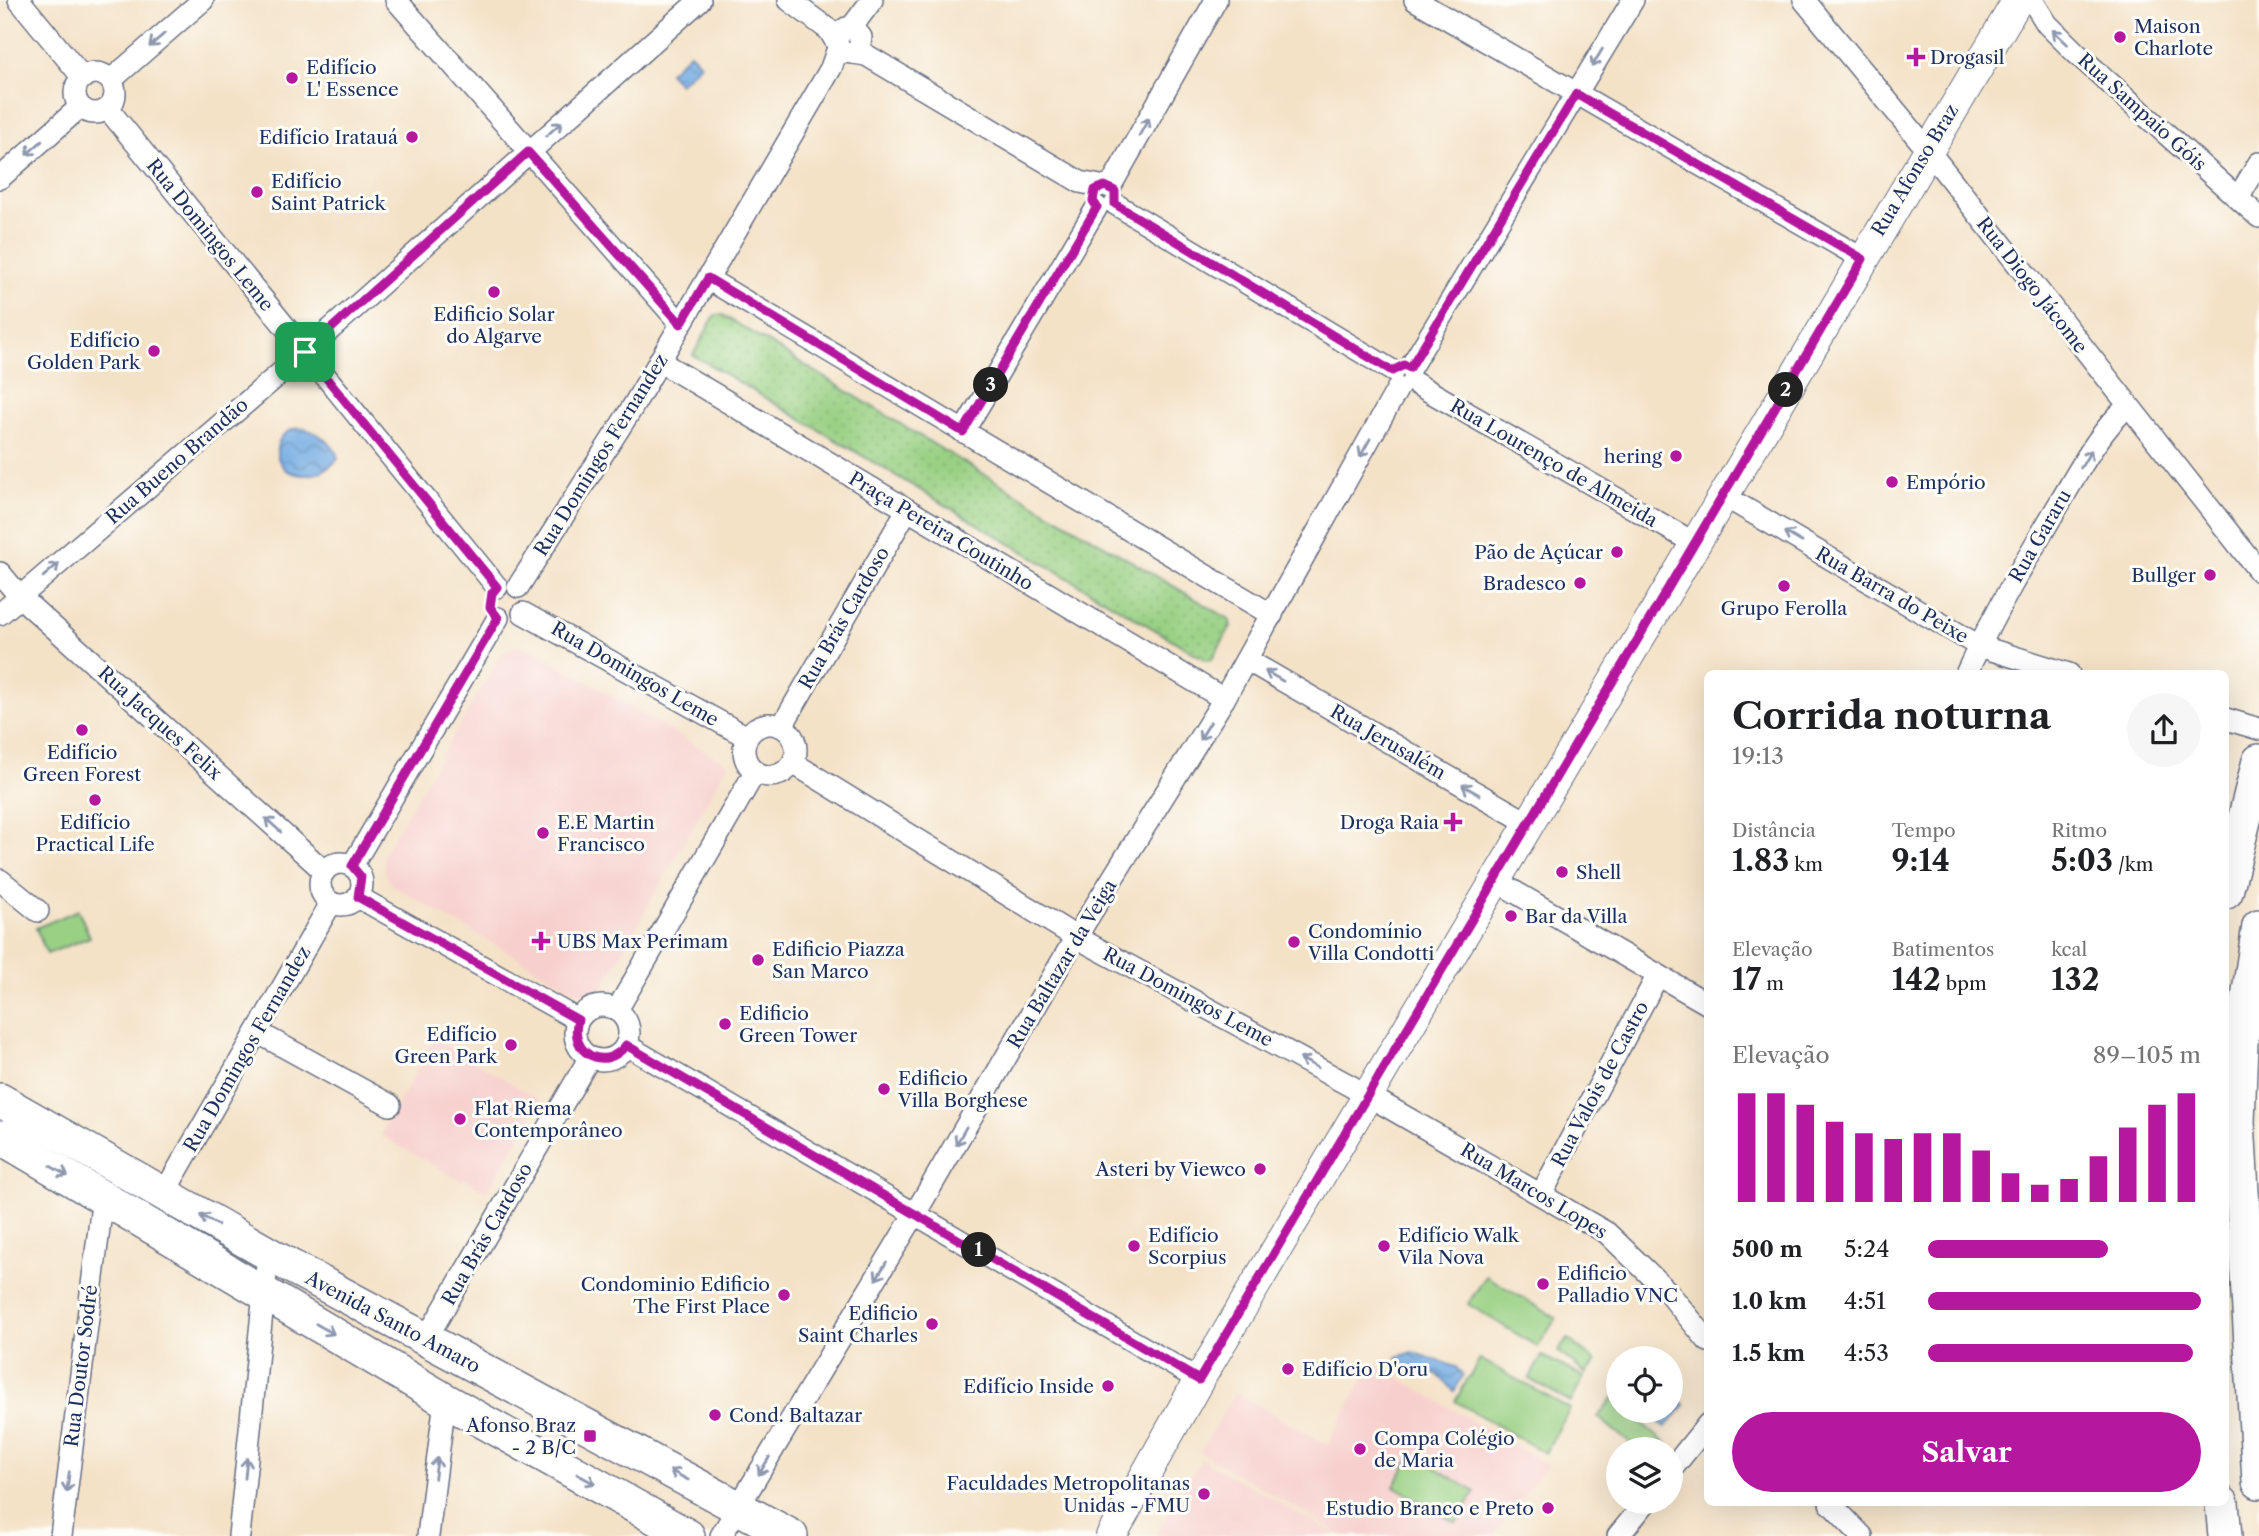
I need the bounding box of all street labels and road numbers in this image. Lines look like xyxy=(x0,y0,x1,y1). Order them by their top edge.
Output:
street label: Rua Sampaio Góis xyxy=(2073,48,2211,176)
street label: Rua Afonso Braz xyxy=(1867,100,1963,240)
street label: Rua Domingos Leme xyxy=(142,154,278,316)
street label: Rua Diogo Jácome xyxy=(1972,212,2092,358)
street label: Rua Domingos Fernandez xyxy=(529,350,673,560)
street label: Rua Bueno Brandão xyxy=(101,393,253,529)
street label: Rua Lourenço de Almeida xyxy=(1446,394,1662,532)
street label: Praça Pereira Coutinho xyxy=(845,467,1037,595)
street label: Rua Gararu xyxy=(2004,485,2076,587)
street label: Rua Barra do Peixe xyxy=(1812,542,1972,648)
street label: Rua Brás Cardoso xyxy=(794,543,894,693)
street label: Rua Domingos Leme xyxy=(547,617,723,731)
street label: Rua Jacques Felix xyxy=(93,661,227,785)
street label: Rua Jerusalém xyxy=(1326,700,1450,785)
street label: Rua Baltazar da Veiga xyxy=(1002,875,1122,1053)
street label: Rua Domingos Fernandez xyxy=(179,942,315,1156)
street label: Rua Domingos Leme xyxy=(1099,942,1277,1052)
street label: Rua Valois de Castro xyxy=(1547,997,1653,1171)
street label: Rua Marcos Lopes xyxy=(1457,1138,1611,1244)
street label: Rua Brás Cardoso xyxy=(437,1159,537,1309)
street label: Avenida Santo Amaro xyxy=(301,1266,484,1378)
street label: Rua Doutor Sodré xyxy=(60,1284,102,1448)

